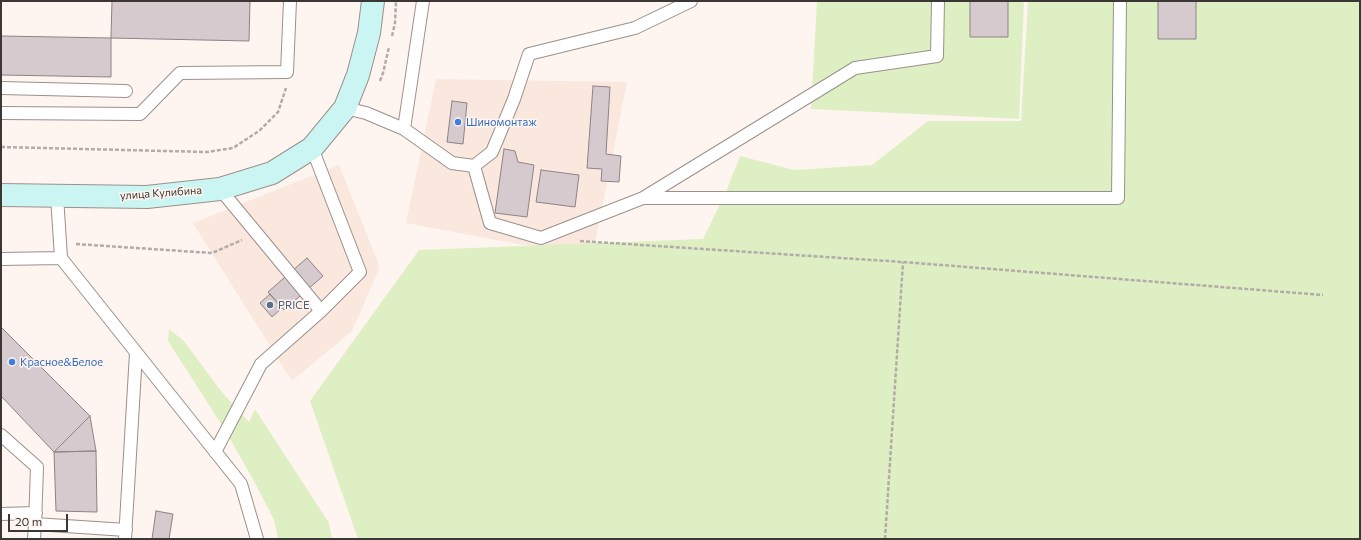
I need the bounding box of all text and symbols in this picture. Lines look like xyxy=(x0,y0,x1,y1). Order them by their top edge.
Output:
place label: Шиномонтаж xyxy=(466,115,537,129)
marker: Шиномонтаж xyxy=(453,117,463,127)
street label: улица Кулибина xyxy=(120,184,202,202)
place label: PRICE xyxy=(278,298,309,312)
marker: PRICE xyxy=(265,300,275,310)
place label: Красное&Белое xyxy=(20,355,103,369)
marker: Красное&Белое xyxy=(7,357,17,367)
scale bar xyxy=(10,506,70,532)
text: 20 m xyxy=(15,514,42,528)

